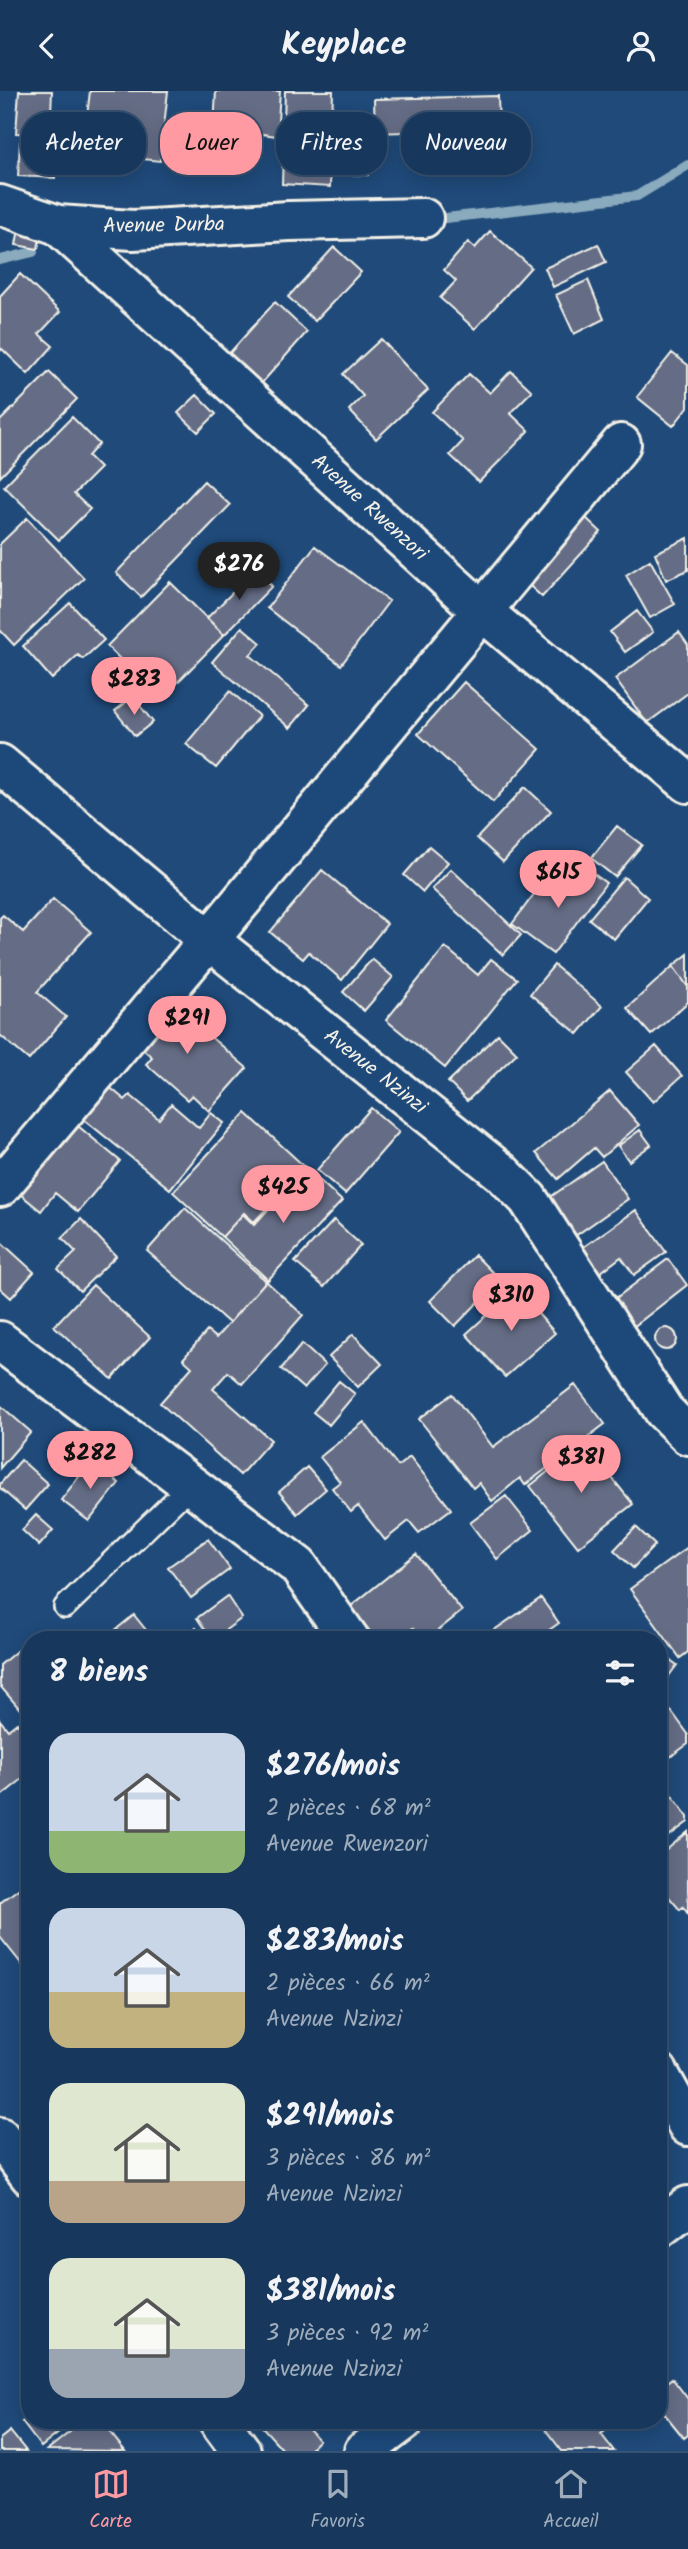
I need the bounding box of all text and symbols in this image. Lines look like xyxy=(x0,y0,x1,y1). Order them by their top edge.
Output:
text: Keyplace xyxy=(282,20,406,71)
icon: back xyxy=(28,27,66,65)
icon: person xyxy=(622,27,660,65)
chip: Acheter xyxy=(21,112,146,175)
chip: Louer xyxy=(160,112,262,175)
chip: Filtres xyxy=(276,112,387,175)
chip: Nouveau xyxy=(401,112,531,175)
street label: Avenue Durba xyxy=(103,208,225,244)
street label: Avenue Rwenzori xyxy=(303,446,436,570)
pin: $276 xyxy=(198,543,280,602)
text: $276 xyxy=(214,547,264,583)
pin: $283 xyxy=(93,657,175,717)
text: $283 xyxy=(107,662,161,698)
pin: $615 xyxy=(517,851,599,910)
text: $615 xyxy=(536,855,580,891)
pin: $291 xyxy=(146,997,228,1056)
text: $291 xyxy=(164,1001,210,1037)
street label: Avenue Nzinzi xyxy=(316,1021,435,1124)
pin: $425 xyxy=(242,1165,324,1225)
text: $425 xyxy=(257,1170,309,1206)
pin: $310 xyxy=(470,1273,552,1333)
text: $310 xyxy=(489,1278,533,1314)
pin: $282 xyxy=(49,1431,131,1491)
pin: $381 xyxy=(540,1435,622,1495)
text: $282 xyxy=(63,1436,117,1472)
text: $381 xyxy=(558,1440,604,1476)
text: 8 biens xyxy=(49,1649,148,1697)
icon: filters xyxy=(601,1654,639,1692)
text: $276/mois xyxy=(266,1743,400,1791)
icon: home xyxy=(105,1761,189,1845)
text: 2 pièces · 68 m² xyxy=(266,1791,431,1827)
text: Avenue Rwenzori xyxy=(266,1827,428,1863)
text: $283/mois xyxy=(266,1918,404,1966)
icon: home xyxy=(105,1936,189,2020)
text: 2 pièces · 66 m² xyxy=(266,1966,430,2002)
text: Avenue Nzinzi xyxy=(266,2002,402,2038)
text: $291/mois xyxy=(266,2093,394,2141)
icon: home xyxy=(105,2111,189,2195)
text: 3 pièces · 86 m² xyxy=(266,2141,430,2177)
text: Avenue Nzinzi xyxy=(266,2177,402,2213)
text: $381/mois xyxy=(266,2268,395,2316)
icon: home xyxy=(105,2286,189,2370)
text: 3 pièces · 92 m² xyxy=(266,2316,428,2352)
text: Avenue Nzinzi xyxy=(266,2352,402,2388)
tab: Carte xyxy=(89,2465,132,2537)
tab: Favoris xyxy=(310,2465,365,2537)
tab: Accueil xyxy=(543,2465,599,2537)

